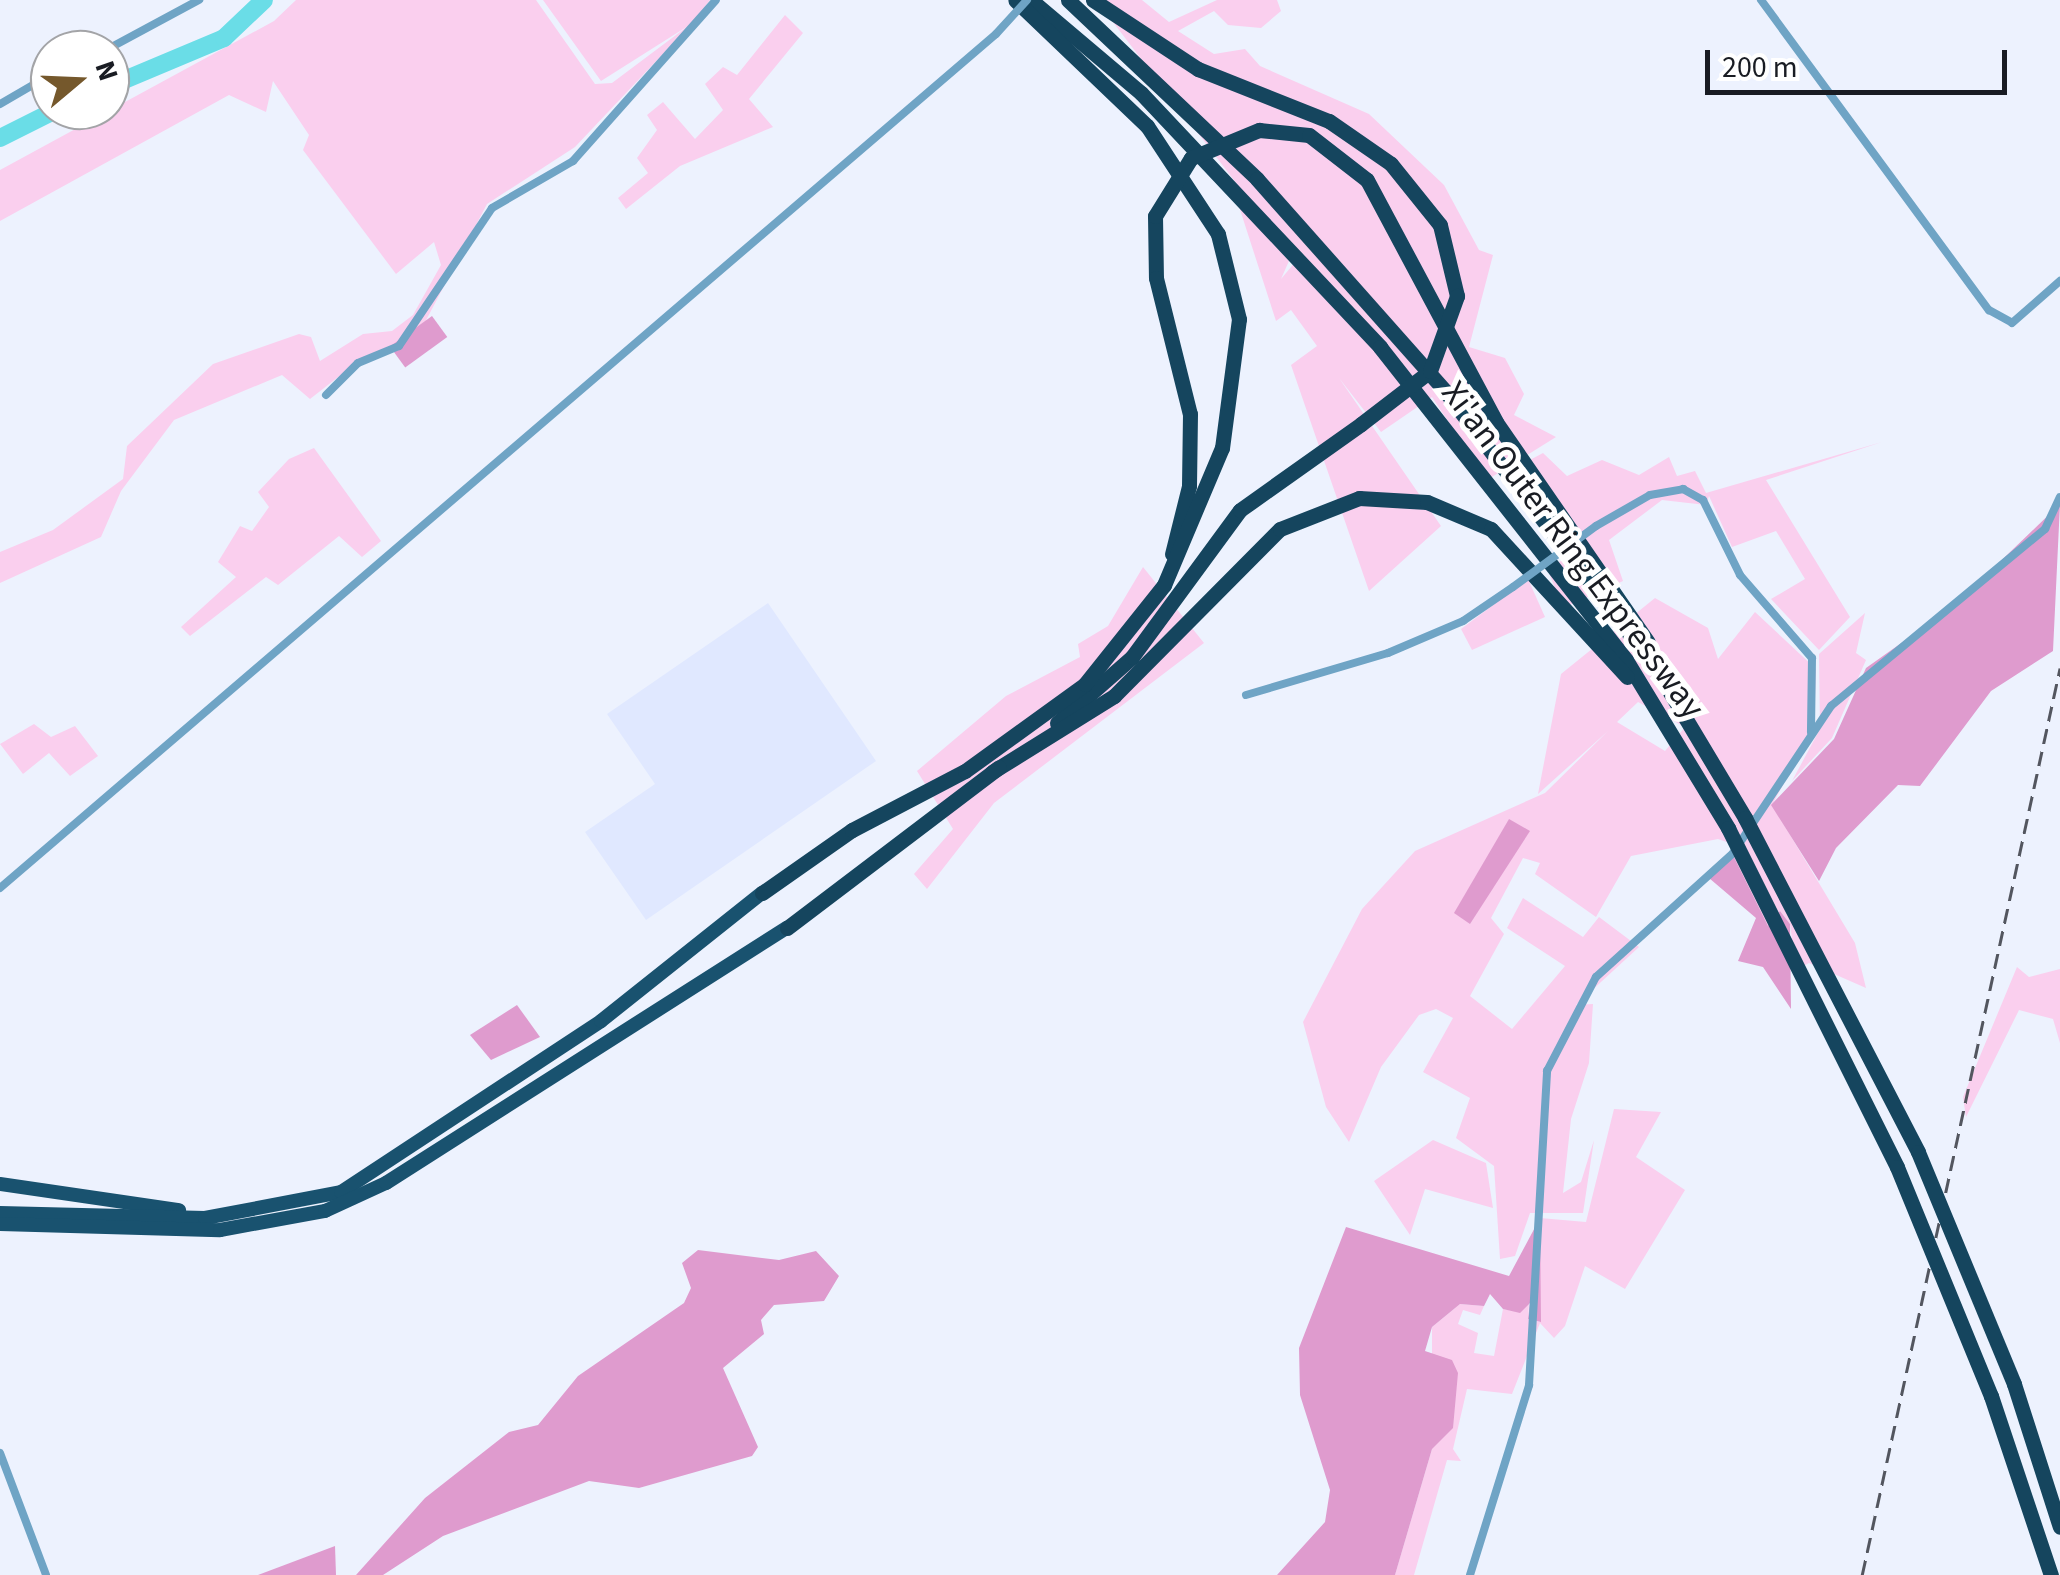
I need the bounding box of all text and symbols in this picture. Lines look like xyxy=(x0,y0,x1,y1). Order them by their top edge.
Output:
north arrow xyxy=(30,30,130,130)
scale bar xyxy=(1710,30,2012,92)
text: 200 m xyxy=(1722,46,1798,89)
text: N xyxy=(85,56,128,86)
street label: Xi'an Outer Ring Expressway xyxy=(1432,373,1714,727)

